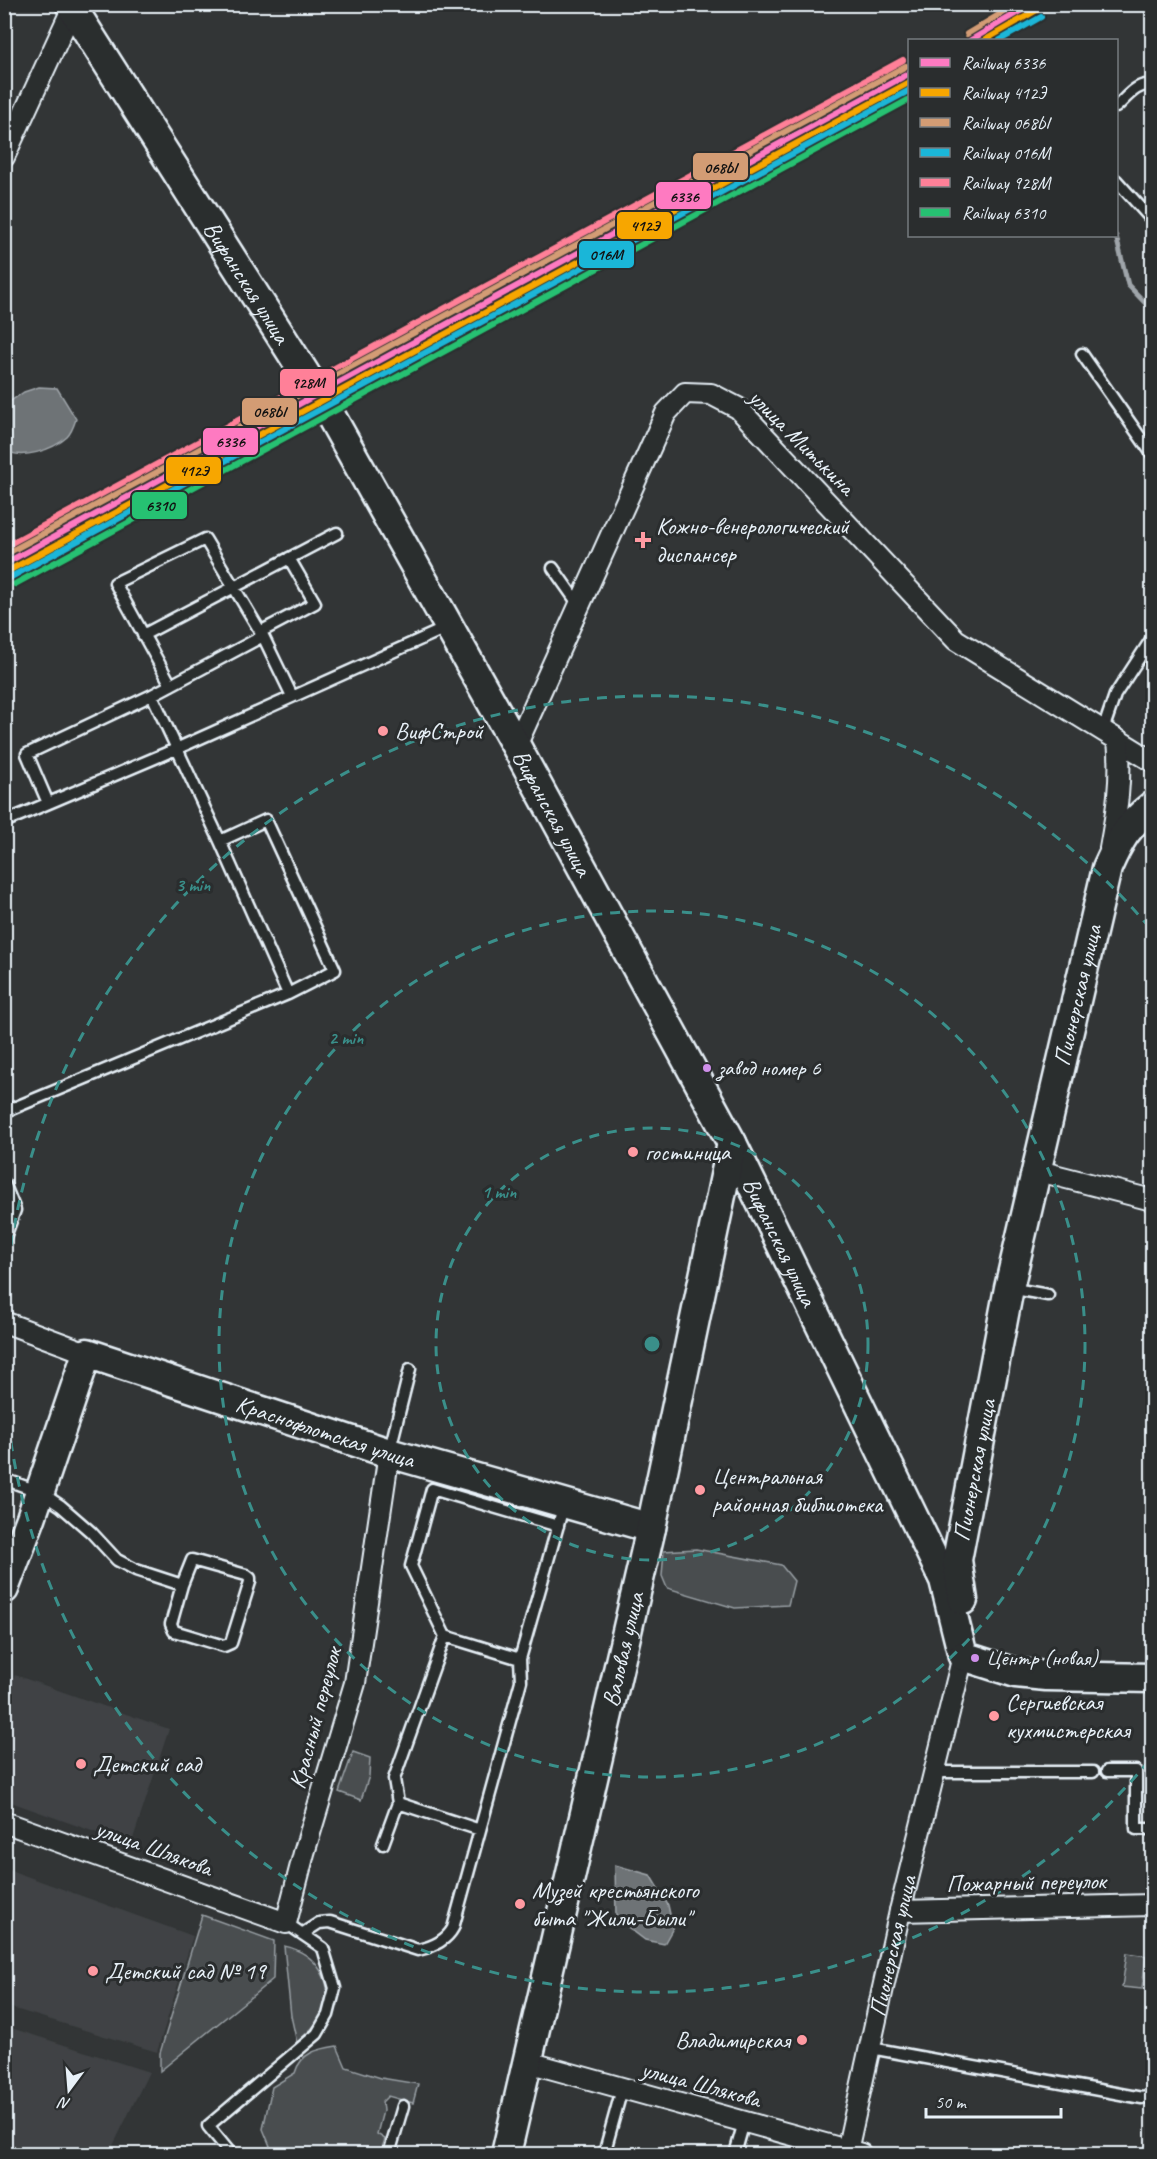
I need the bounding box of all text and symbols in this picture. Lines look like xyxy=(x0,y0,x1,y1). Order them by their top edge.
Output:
legend xyxy=(908,39,1118,237)
text: Railway 6336 xyxy=(962,52,1046,74)
text: Railway 412Э xyxy=(962,82,1048,104)
text: Railway 068Ы xyxy=(962,112,1052,134)
text: Railway 016М xyxy=(962,142,1052,164)
line badge: 068Ы xyxy=(692,152,749,181)
text: 068Ы xyxy=(704,158,740,178)
text: Railway 928М xyxy=(962,172,1052,194)
line badge: 6336 xyxy=(655,181,712,210)
text: 6336 xyxy=(669,187,700,207)
text: Railway 6310 xyxy=(962,202,1047,224)
line badge: 412Э xyxy=(616,211,673,240)
street label: Вифанская улица xyxy=(197,216,298,351)
text: 412Э xyxy=(630,216,662,236)
line badge: 016М xyxy=(578,240,635,269)
text: 016М xyxy=(589,245,625,265)
line badge: 928М xyxy=(279,368,336,397)
text: 928М xyxy=(291,373,327,393)
street label: улица Митькина xyxy=(741,381,863,503)
line badge: 068Ы xyxy=(241,397,298,426)
text: 068Ы xyxy=(253,402,289,422)
line badge: 6336 xyxy=(202,427,259,456)
text: 6336 xyxy=(215,432,246,452)
line badge: 412Э xyxy=(165,456,222,485)
text: 412Э xyxy=(179,461,211,481)
line badge: 6310 xyxy=(131,491,188,520)
text: 6310 xyxy=(145,496,176,516)
place label: Кожно-венерологический диспансер xyxy=(656,511,851,569)
marker: Кожно-венерологический диспансер xyxy=(634,531,652,549)
place label: ВифСтрой xyxy=(395,716,485,746)
marker: ВифСтрой xyxy=(376,724,390,738)
street label: Вифанская улица xyxy=(506,744,600,883)
text: 3 min xyxy=(176,874,211,896)
street label: Пионерская улица xyxy=(1046,921,1109,1069)
text: 2 min xyxy=(329,1027,364,1049)
place label: завод номер 6 xyxy=(715,1054,822,1082)
marker: завод номер 6 xyxy=(701,1062,713,1074)
place label: гостиница xyxy=(645,1137,732,1167)
marker: гостиница xyxy=(626,1145,640,1159)
street label: Вифанская улица xyxy=(736,1173,825,1313)
text: 1 min xyxy=(482,1181,517,1203)
centre of rings xyxy=(642,1334,662,1354)
street label: Краснофлотская улица xyxy=(232,1388,419,1475)
street label: Пионерская улица xyxy=(946,1395,1003,1543)
place label: Центральная районная библиотека xyxy=(712,1461,884,1519)
marker: Центральная районная библиотека xyxy=(693,1483,707,1497)
street label: Валовая улица xyxy=(595,1588,651,1709)
street label: Красный переулок xyxy=(282,1642,349,1792)
place label: Центр (новая) xyxy=(986,1644,1099,1672)
marker: Центр (новая) xyxy=(969,1652,981,1664)
place label: Сергиевская кухмистерская xyxy=(1006,1687,1131,1745)
marker: Сергиевская кухмистерская xyxy=(987,1709,1001,1723)
place label: Детский сад xyxy=(93,1749,203,1779)
marker: Детский сад xyxy=(74,1757,88,1771)
street label: улица Шлякова xyxy=(90,1812,218,1884)
street label: Пожарный переулок xyxy=(946,1866,1108,1898)
street label: Пионерская улица xyxy=(862,1871,924,2019)
place label: Музей крестьянского быта "Жили-Были" xyxy=(532,1875,700,1933)
marker: Музей крестьянского быта "Жили-Были" xyxy=(513,1897,527,1911)
place label: Детский сад № 19 xyxy=(105,1956,268,1986)
marker: Детский сад № 19 xyxy=(86,1964,100,1978)
place label: Владимирская xyxy=(675,2025,792,2055)
marker: Владимирская xyxy=(795,2033,809,2047)
street label: улица Шлякова xyxy=(636,2053,766,2115)
north arrow xyxy=(39,2060,99,2120)
scale bar xyxy=(926,2081,1061,2119)
text: 50 m xyxy=(935,2091,968,2113)
text: N xyxy=(55,2092,73,2114)

